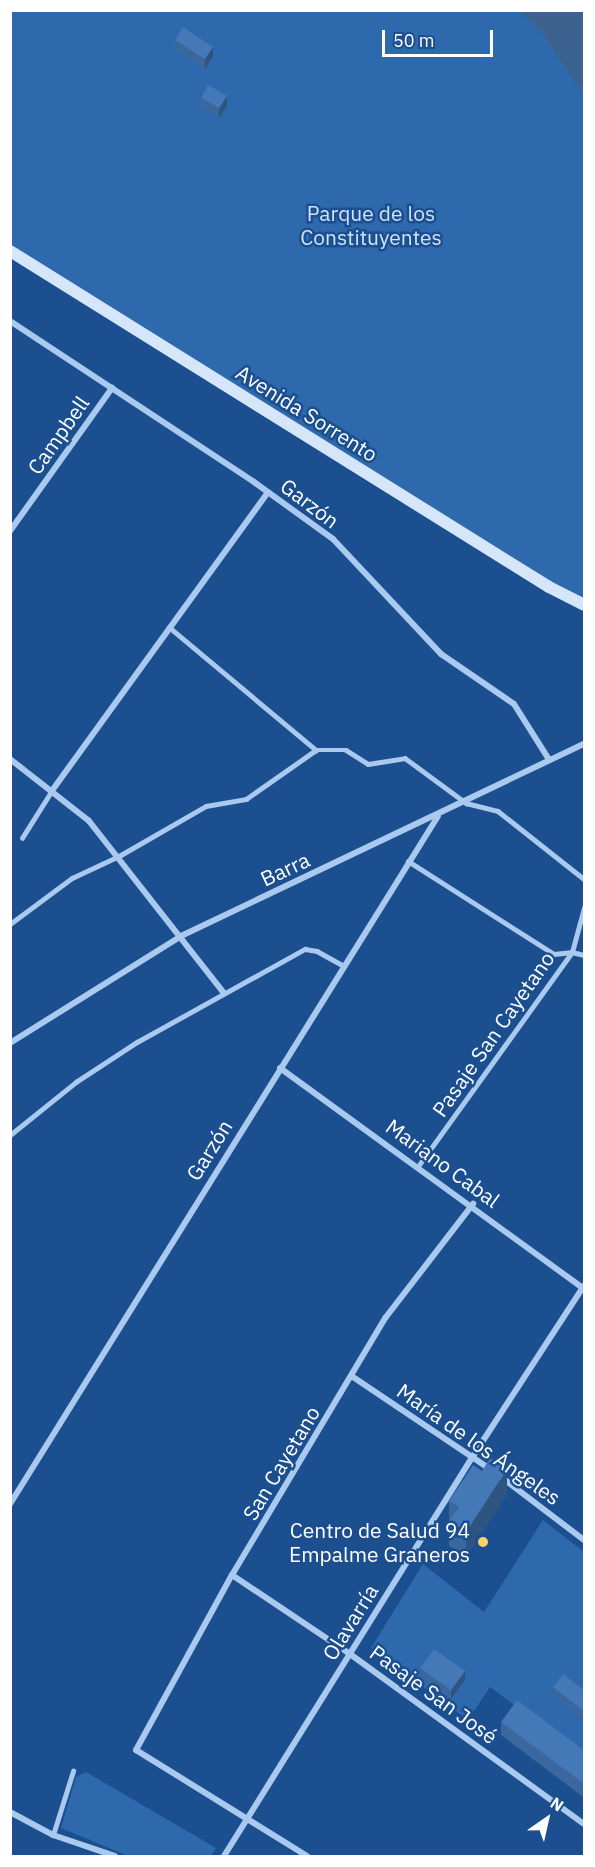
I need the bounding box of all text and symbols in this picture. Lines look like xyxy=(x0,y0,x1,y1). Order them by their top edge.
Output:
scale bar xyxy=(385,18,496,56)
text: 50 m xyxy=(393,29,435,52)
park label: Parque de los Constituyentes xyxy=(300,200,442,250)
street label: Avenida Sorrento xyxy=(232,359,382,467)
street label: Campbell xyxy=(22,391,94,479)
street label: Garzón xyxy=(276,473,344,533)
street label: Barra xyxy=(256,847,314,891)
street label: Pasaje San Cayetano xyxy=(427,947,559,1121)
street label: Mariano Cabal xyxy=(381,1113,505,1213)
street label: Garzón xyxy=(181,1115,237,1185)
street label: María de los Ángeles xyxy=(392,1378,566,1510)
street label: San Cayetano xyxy=(237,1401,325,1525)
place label: Centro de Salud 94 Empalme Graneros xyxy=(289,1517,470,1567)
marker: Centro de Salud 94 Empalme Graneros xyxy=(474,1533,492,1551)
street label: Olavarría xyxy=(317,1579,383,1665)
street label: Pasaje San José xyxy=(365,1639,503,1749)
north arrow xyxy=(517,1789,577,1849)
text: N xyxy=(547,1793,567,1816)

